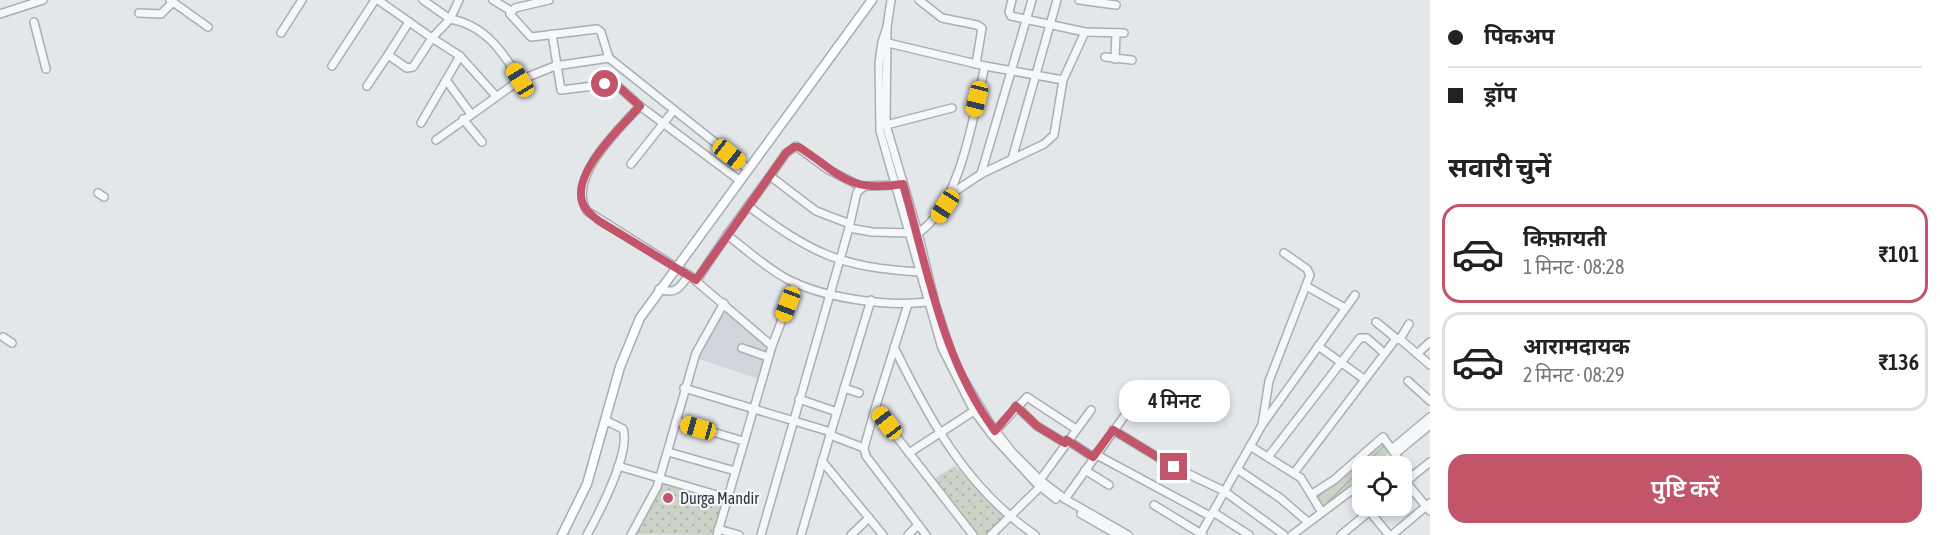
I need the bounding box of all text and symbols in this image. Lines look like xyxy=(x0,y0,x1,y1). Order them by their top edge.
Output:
text: पिकअप xyxy=(1484,23,1555,49)
car xyxy=(503,60,537,100)
route start xyxy=(591,70,618,97)
car xyxy=(964,79,990,119)
text: ड्रॉप xyxy=(1484,81,1517,107)
car xyxy=(709,136,749,172)
text: सवारी चुनें xyxy=(1448,152,1551,183)
car xyxy=(928,186,962,226)
text: किफ़ायती xyxy=(1523,225,1607,251)
icon: car xyxy=(1451,227,1505,281)
text: ₹101 xyxy=(1879,241,1919,267)
text: 1 मिनट · 08:28 xyxy=(1523,255,1624,278)
car xyxy=(773,284,803,324)
text: आरामदायक xyxy=(1523,333,1630,359)
icon: car xyxy=(1451,335,1505,389)
text: ₹136 xyxy=(1879,349,1919,375)
text: 2 मिनट · 08:29 xyxy=(1523,363,1624,386)
callout: 4 मिनट xyxy=(1118,380,1230,422)
text: 4 मिनट xyxy=(1148,389,1201,412)
car xyxy=(869,403,905,443)
car xyxy=(678,414,718,442)
route end xyxy=(1160,453,1187,480)
button: पुष्टि करें xyxy=(1448,454,1922,523)
map controls xyxy=(1352,456,1412,516)
button: locate xyxy=(1352,456,1412,516)
place label: Durga Mandir xyxy=(680,489,759,508)
marker: Durga Mandir xyxy=(661,491,675,505)

